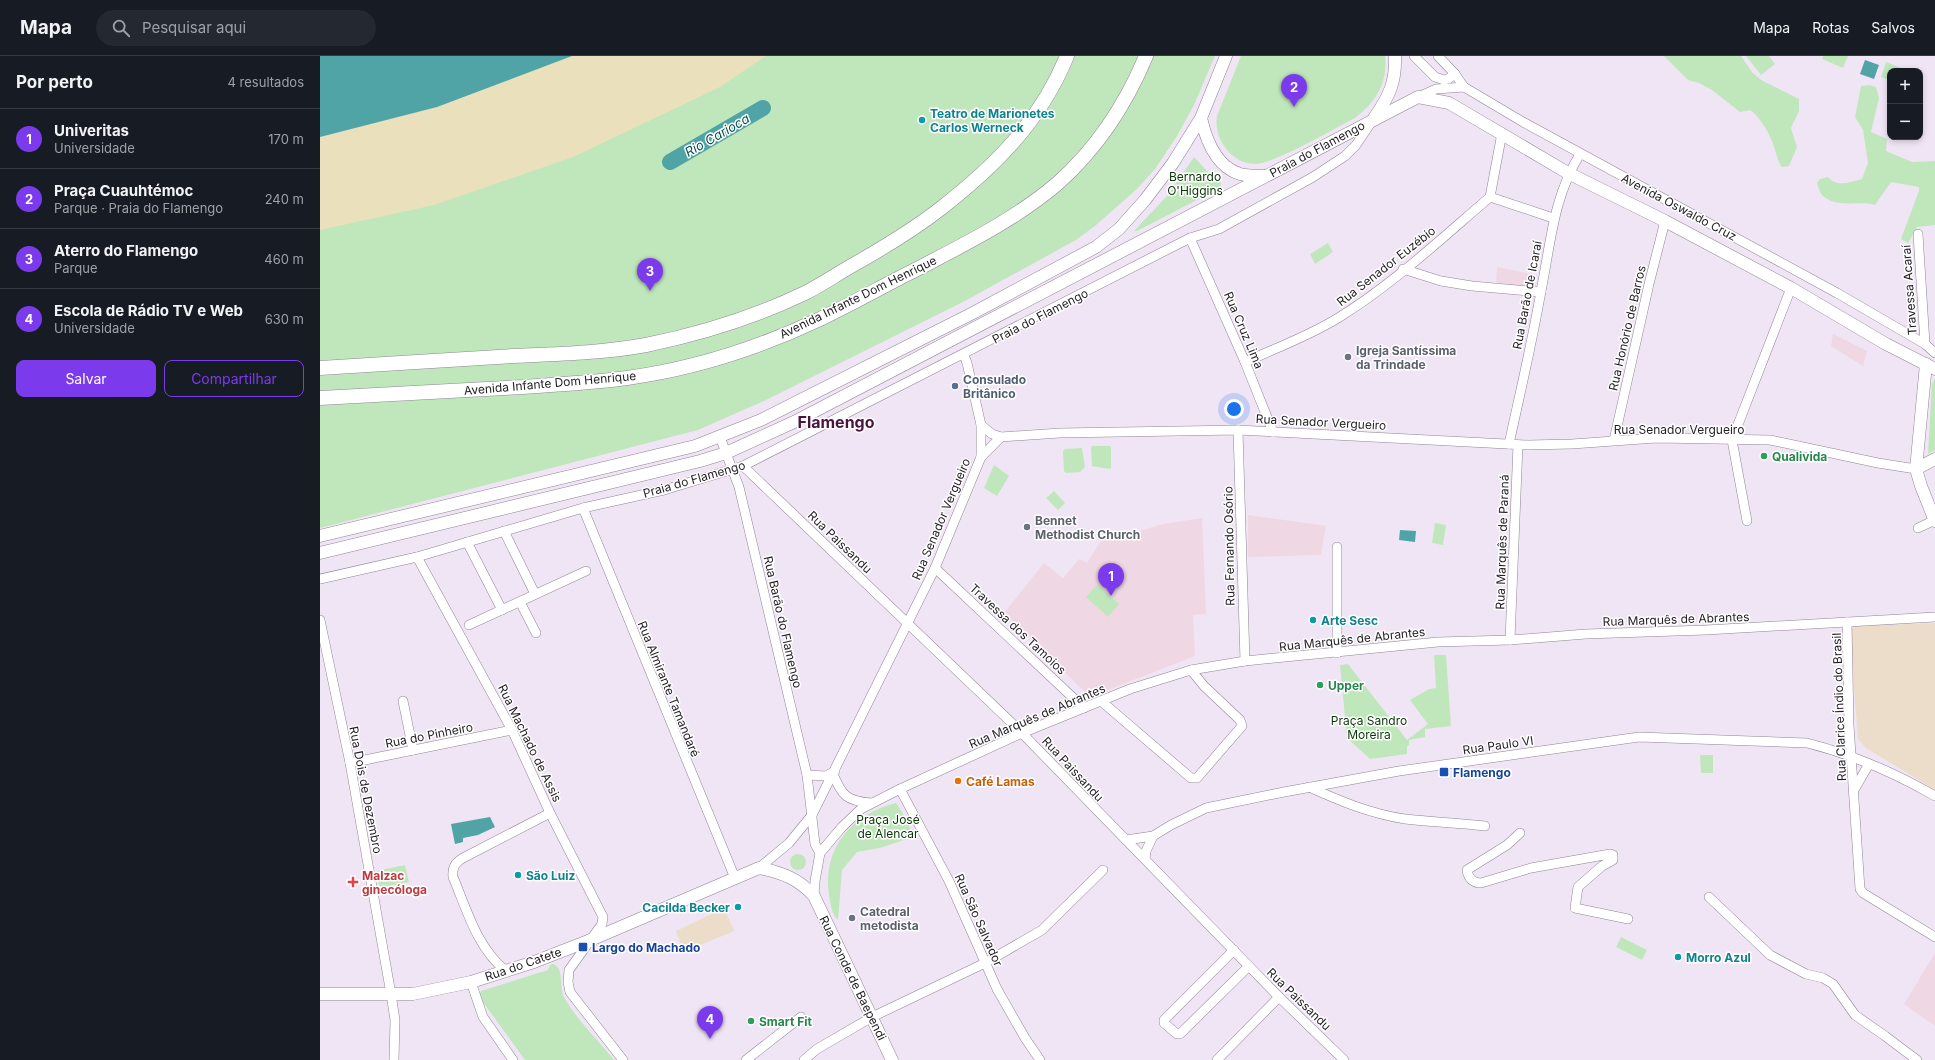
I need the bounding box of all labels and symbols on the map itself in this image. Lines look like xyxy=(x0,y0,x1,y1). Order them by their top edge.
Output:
pin: 2 xyxy=(1281,74,1307,107)
place label: Teatro de Marionetes Carlos Werneck xyxy=(930,106,1055,135)
water label: Rio Carioca xyxy=(682,110,752,160)
marker: Teatro de Marionetes Carlos Werneck xyxy=(917,115,927,125)
street label: Praia do Flamengo xyxy=(1267,118,1367,180)
park label: Bernardo O'Higgins xyxy=(1167,169,1223,198)
street label: Avenida Oswaldo Cruz xyxy=(1619,170,1739,244)
street label: Rua Senador Euzébio xyxy=(1334,223,1438,309)
street label: Rua Barão de Icaraí xyxy=(1509,239,1545,351)
street label: Travessa Acaraí xyxy=(1898,244,1920,336)
street label: Avenida Infante Dom Henrique xyxy=(777,252,939,342)
pin: 3 xyxy=(637,258,663,291)
street label: Rua Honório de Barros xyxy=(1605,264,1649,392)
street label: Praia do Flamengo xyxy=(989,285,1091,347)
street label: Rua Cruz Lima xyxy=(1221,289,1267,371)
place label: Igreja Santíssima da Trindade xyxy=(1356,343,1456,372)
marker: Igreja Santíssima da Trindade xyxy=(1343,352,1353,362)
street label: Avenida Infante Dom Henrique xyxy=(463,368,637,398)
place label: Consulado Britânico xyxy=(963,372,1026,401)
marker: Consulado Britânico xyxy=(950,381,960,391)
your location xyxy=(1224,399,1244,419)
street label: Rua Senador Vergueiro xyxy=(1255,411,1387,433)
district label: Flamengo xyxy=(797,412,875,432)
street label: Rua Senador Vergueiro xyxy=(1614,422,1744,437)
place label: Qualivida xyxy=(1772,449,1827,464)
marker: Qualivida xyxy=(1759,451,1769,461)
street label: Rua Senador Vergueiro xyxy=(909,456,973,582)
street label: Praia do Flamengo xyxy=(641,457,747,501)
street label: Rua Marquês de Paraná xyxy=(1492,474,1512,610)
street label: Rua Fernando Osório xyxy=(1220,486,1238,606)
street label: Rua Paissandu xyxy=(805,508,875,576)
place label: Bennet Methodist Church xyxy=(1035,513,1140,542)
marker: Bennet Methodist Church xyxy=(1022,522,1032,532)
street label: Rua Barão do Flamengo xyxy=(760,554,806,690)
pin: 1 xyxy=(1098,563,1124,596)
street label: Travessa dos Tamoios xyxy=(967,580,1069,678)
street label: Rua Marquês de Abrantes xyxy=(1602,609,1750,629)
place label: Arte Sesc xyxy=(1321,613,1378,628)
marker: Arte Sesc xyxy=(1308,615,1318,625)
street label: Rua Almirante Tamandaré xyxy=(635,619,703,759)
street label: Rua Marquês de Abrantes xyxy=(1278,624,1426,654)
street label: Rua Clarice Índio do Brasil xyxy=(1829,633,1849,781)
place label: Upper xyxy=(1328,678,1364,693)
street label: Rua Marquês de Abrantes xyxy=(966,680,1108,752)
marker: Upper xyxy=(1315,680,1325,690)
street label: Rua Machado de Assis xyxy=(495,682,565,804)
park label: Praça Sandro Moreira xyxy=(1331,713,1407,742)
street label: Rua do Pinheiro xyxy=(384,719,474,751)
street label: Rua Dois de Dezembro xyxy=(346,725,386,855)
street label: Rua Paissandu xyxy=(1039,733,1107,805)
street label: Rua Paulo VI xyxy=(1462,733,1534,757)
place label: Flamengo xyxy=(1453,765,1511,780)
marker: Flamengo xyxy=(1438,766,1450,778)
place label: Café Lamas xyxy=(966,774,1035,789)
marker: Café Lamas xyxy=(953,776,963,786)
park label: Praça José de Alencar xyxy=(856,812,920,841)
place label: Malzac ginecóloga xyxy=(362,868,427,897)
place label: São Luiz xyxy=(526,868,576,883)
marker: São Luiz xyxy=(513,870,523,880)
street label: Rua São Salvador xyxy=(952,871,1006,969)
marker: Malzac ginecóloga xyxy=(347,876,359,888)
place label: Cacilda Becker xyxy=(642,900,730,915)
marker: Cacilda Becker xyxy=(733,902,743,912)
place label: Catedral metodista xyxy=(860,904,919,933)
street label: Rua Conde de Baependi xyxy=(816,913,890,1043)
marker: Catedral metodista xyxy=(847,913,857,923)
place label: Largo do Machado xyxy=(592,940,700,955)
marker: Largo do Machado xyxy=(577,941,589,953)
street label: Rua do Catete xyxy=(483,944,563,984)
place label: Morro Azul xyxy=(1686,950,1751,965)
marker: Morro Azul xyxy=(1673,952,1683,962)
street label: Rua Paissandu xyxy=(1264,965,1334,1033)
pin: 4 xyxy=(697,1006,723,1039)
place label: Smart Fit xyxy=(759,1014,812,1029)
marker: Smart Fit xyxy=(746,1016,756,1026)

